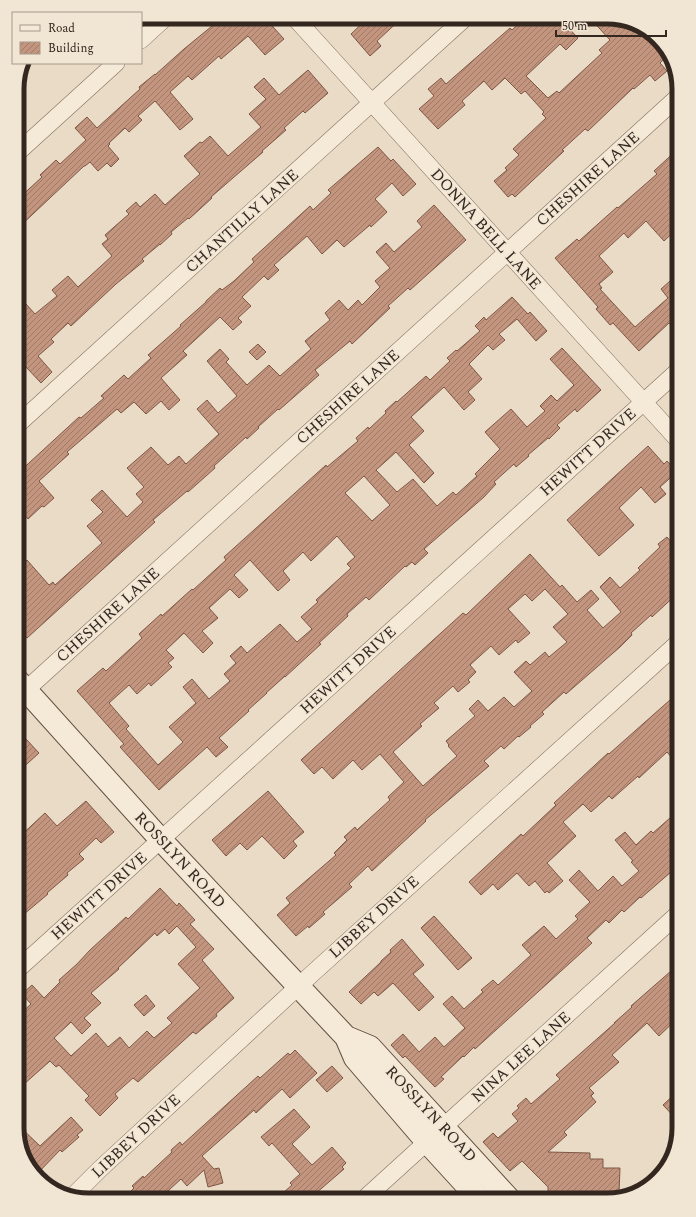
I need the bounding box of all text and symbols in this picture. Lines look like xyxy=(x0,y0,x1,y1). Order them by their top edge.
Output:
legend xyxy=(12,12,142,64)
scale bar xyxy=(556,12,666,38)
text: 50 m xyxy=(562,17,587,36)
text: Road xyxy=(48,19,75,38)
text: Building xyxy=(48,39,94,58)
street label: CHESHIRE LANE xyxy=(531,126,645,232)
street label: CHANTILLY LANE xyxy=(180,163,304,279)
street label: DONNA BELL LANE xyxy=(425,163,547,295)
street label: CHESHIRE LANE xyxy=(291,344,405,450)
street label: HEWITT DRIVE xyxy=(534,402,642,502)
street label: CHESHIRE LANE xyxy=(51,562,165,668)
street label: HEWITT DRIVE xyxy=(294,620,402,720)
street label: ROSSLYN ROAD xyxy=(129,806,231,914)
street label: HEWITT DRIVE xyxy=(45,846,153,946)
street label: LIBBEY DRIVE xyxy=(323,870,425,964)
street label: NINA LEE LANE xyxy=(466,1006,576,1108)
street label: ROSSLYN ROAD xyxy=(380,1060,482,1168)
street label: LIBBEY DRIVE xyxy=(86,1088,186,1184)

